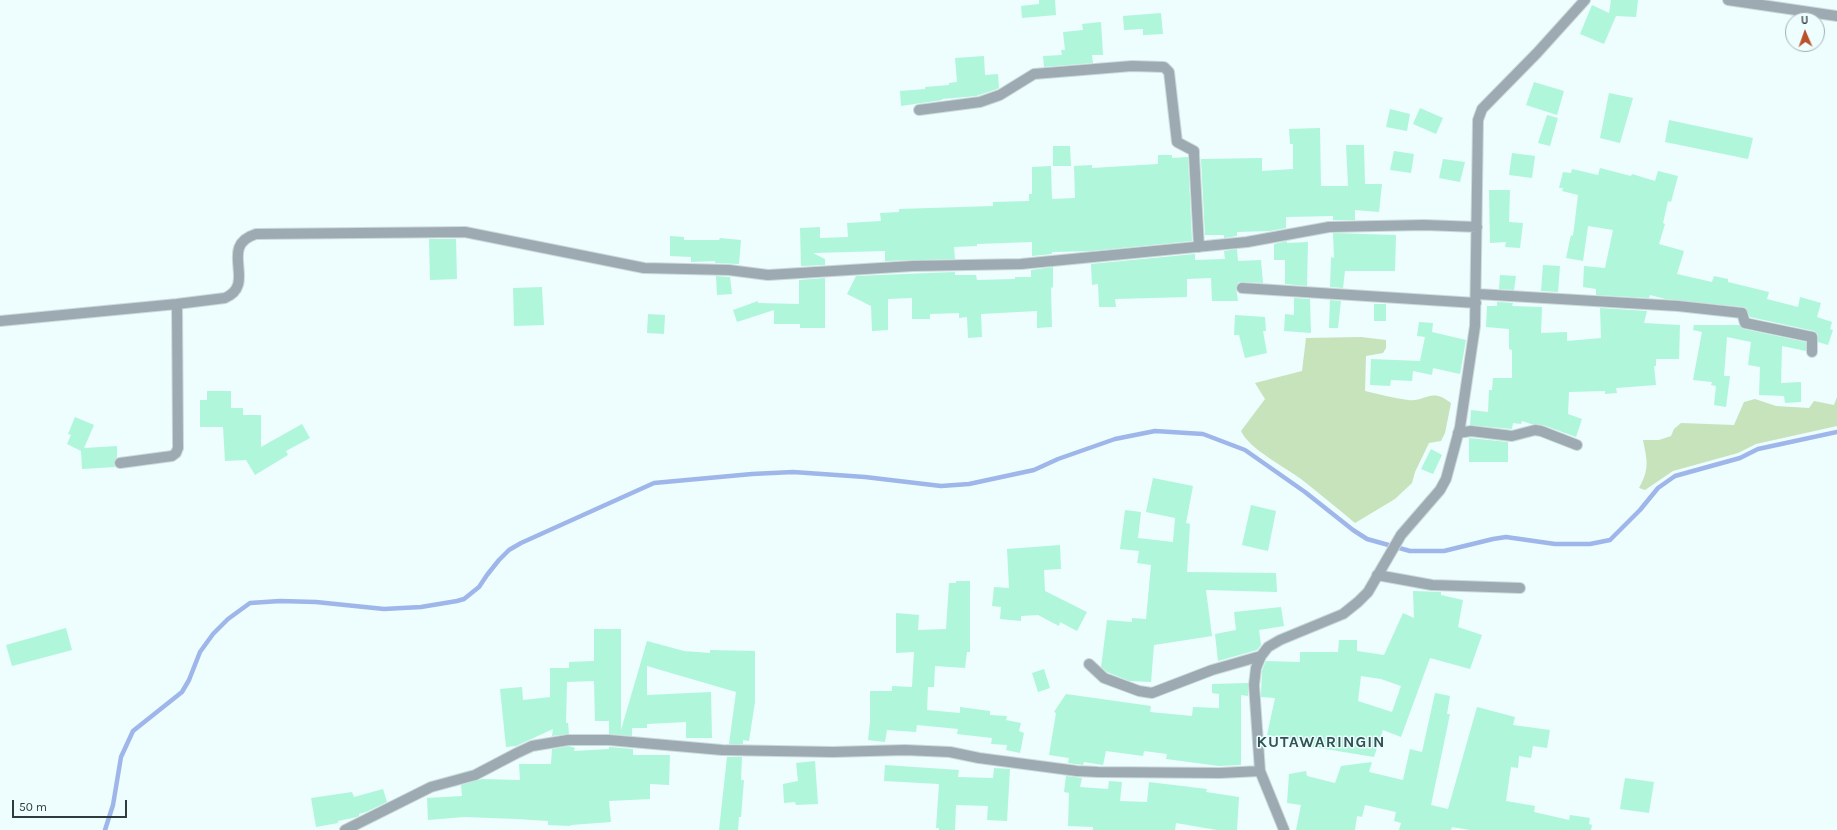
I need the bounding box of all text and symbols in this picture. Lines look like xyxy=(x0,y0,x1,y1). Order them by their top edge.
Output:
north arrow xyxy=(1785,12,1825,52)
text: U xyxy=(1801,14,1809,27)
district label: KUTAWARINGIN xyxy=(1256,732,1386,752)
scale bar xyxy=(14,792,129,818)
text: 50 m xyxy=(19,800,47,814)

